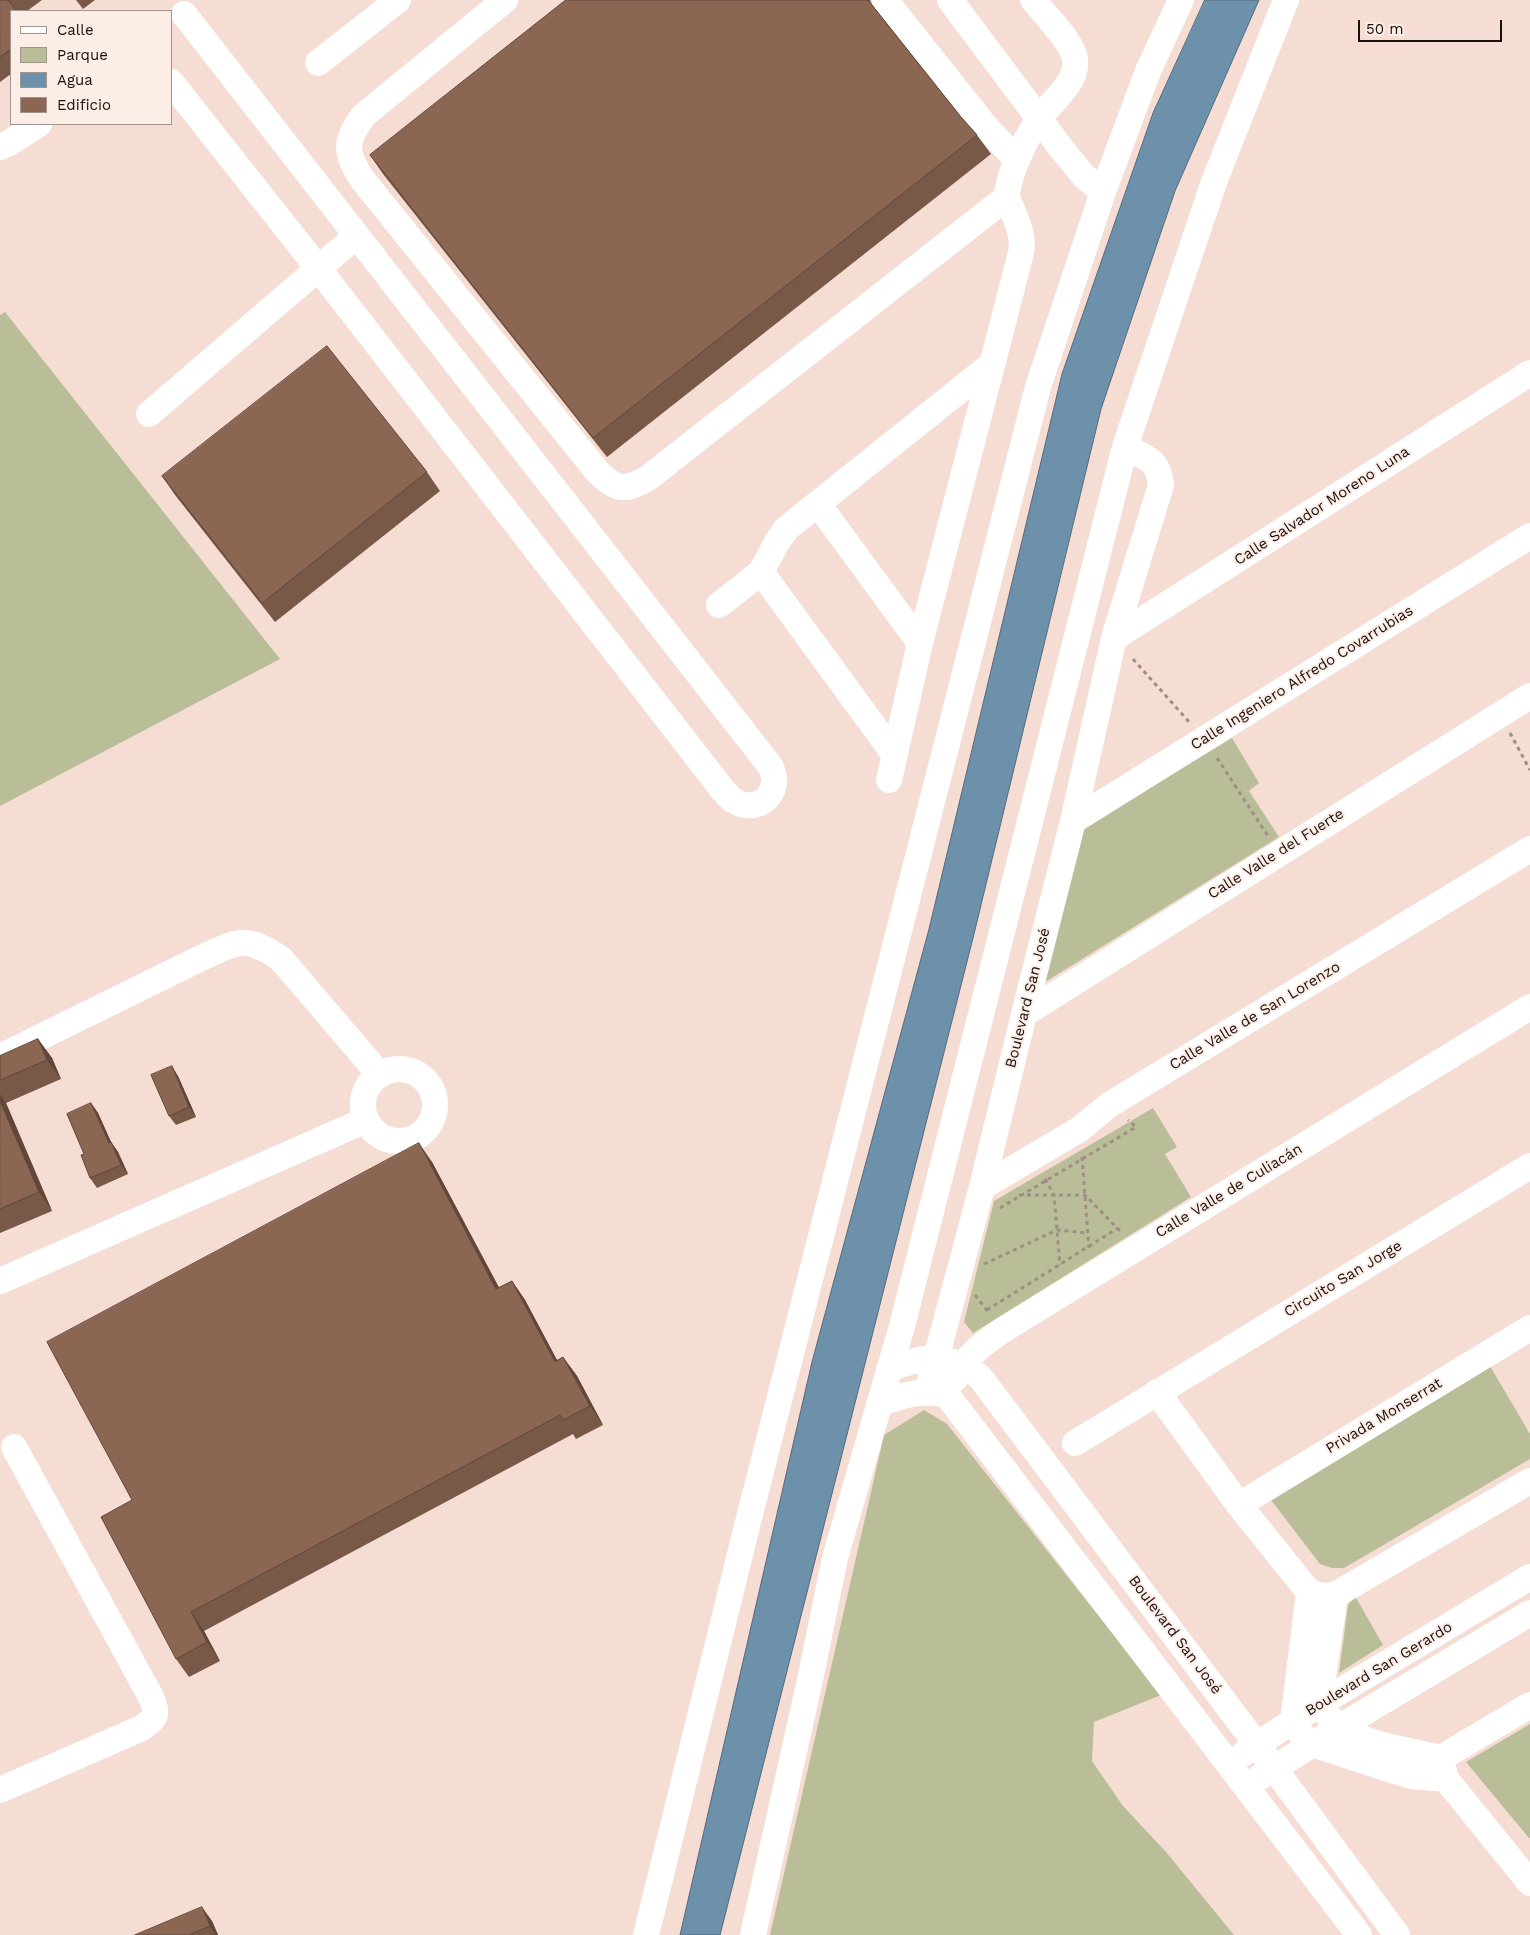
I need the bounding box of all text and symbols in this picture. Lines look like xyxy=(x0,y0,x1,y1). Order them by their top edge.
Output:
legend xyxy=(10,10,172,125)
scale bar xyxy=(1360,10,1504,42)
text: 50 m xyxy=(1366,20,1403,38)
text: Calle xyxy=(57,21,94,39)
text: Parque xyxy=(57,46,108,64)
text: Agua xyxy=(57,71,93,89)
text: Edificio xyxy=(57,96,111,114)
street label: Calle Salvador Moreno Luna xyxy=(1231,443,1413,569)
street label: Calle Ingeniero Alfredo Covarrubias xyxy=(1187,602,1417,754)
street label: Calle Valle del Fuerte xyxy=(1205,805,1347,903)
street label: Boulevard San José xyxy=(1002,926,1054,1070)
street label: Calle Valle de San Lorenzo xyxy=(1166,958,1344,1074)
street label: Calle Valle de Culiacán xyxy=(1152,1140,1306,1242)
street label: Circuito San Jorge xyxy=(1281,1237,1405,1321)
street label: Privada Monserrat xyxy=(1323,1374,1445,1458)
street label: Boulevard San José xyxy=(1125,1572,1225,1698)
street label: Boulevard San Gerardo xyxy=(1302,1618,1456,1720)

